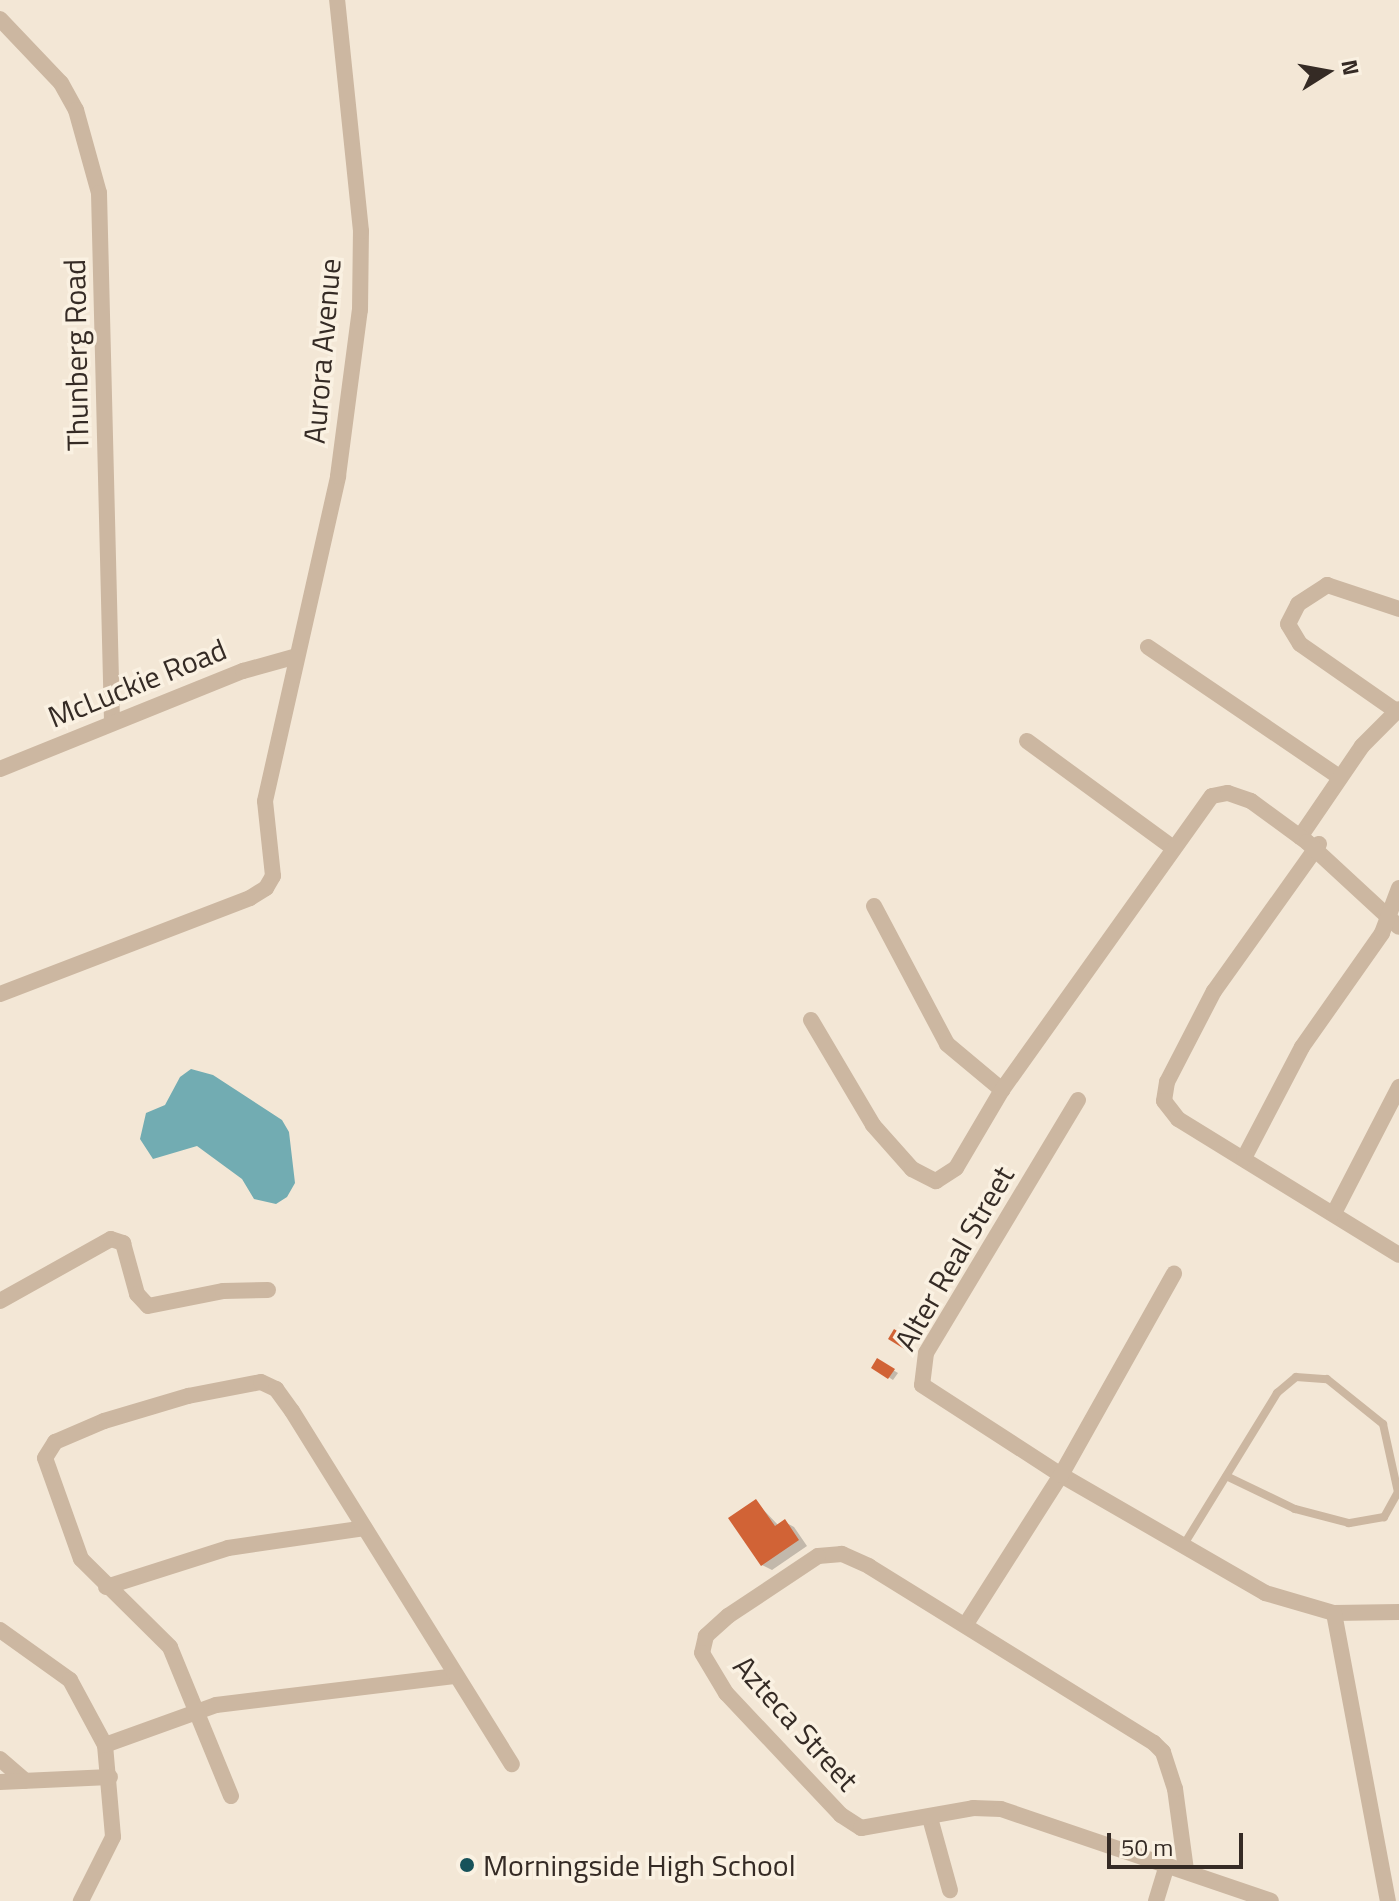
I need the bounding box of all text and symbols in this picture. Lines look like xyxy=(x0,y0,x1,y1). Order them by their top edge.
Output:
north arrow xyxy=(1287,32,1367,112)
text: N xyxy=(1332,57,1369,78)
street label: Aurora Avenue xyxy=(296,257,348,445)
street label: Thunberg Road xyxy=(56,259,96,451)
street label: McLuckie Road xyxy=(43,631,231,735)
street label: Alter Real Street xyxy=(887,1159,1021,1357)
street label: Azteca Street xyxy=(726,1648,866,1798)
scale bar xyxy=(1111,1817,1247,1867)
text: 50 m xyxy=(1121,1829,1173,1865)
place label: Morningside High School xyxy=(483,1847,796,1883)
marker: Morningside High School xyxy=(458,1856,476,1874)

